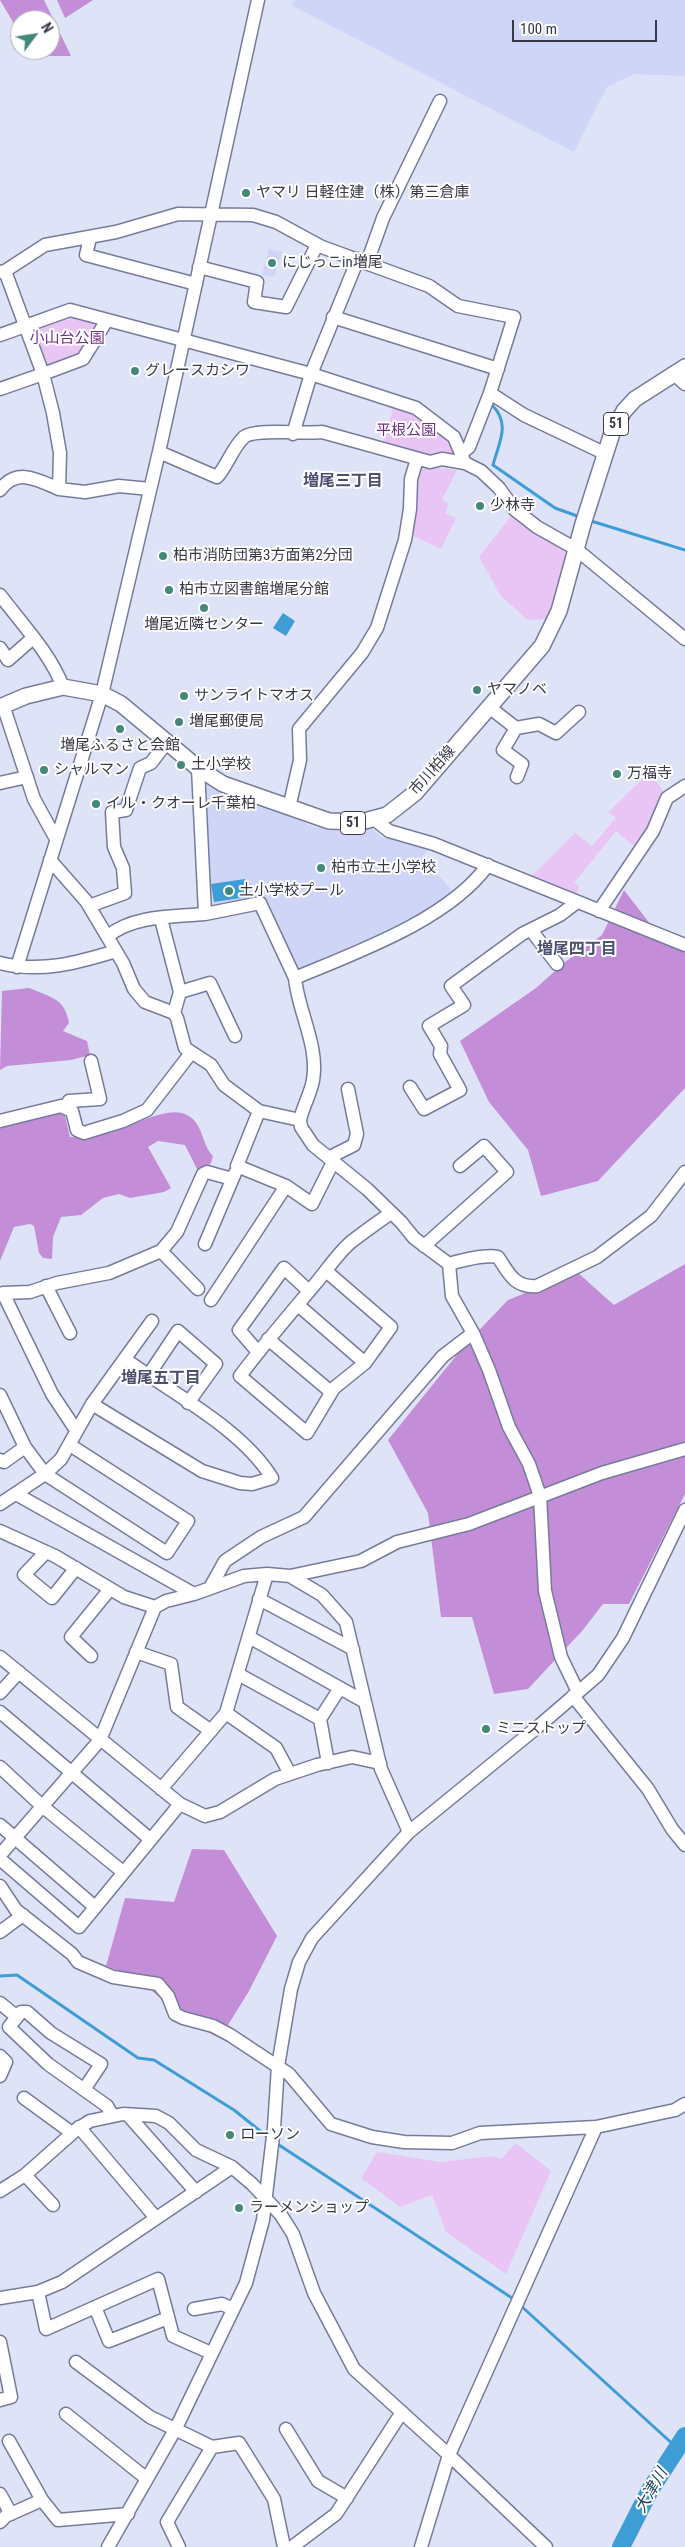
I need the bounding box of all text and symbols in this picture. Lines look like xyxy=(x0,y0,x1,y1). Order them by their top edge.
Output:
north arrow xyxy=(10,10,60,60)
scale bar xyxy=(515,10,660,42)
text: N xyxy=(38,20,56,36)
text: 100 m xyxy=(520,20,557,38)
place label: ヤマリ 日軽住建（株）第三倉庫 xyxy=(256,184,469,202)
marker: ヤマリ 日軽住建（株）第三倉庫 xyxy=(240,187,252,199)
place label: にじっこin増尾 xyxy=(282,254,383,272)
marker: にじっこin増尾 xyxy=(266,257,278,269)
park label: 小山台公園 xyxy=(30,330,104,348)
place label: グレースカシワ xyxy=(145,362,250,380)
marker: グレースカシワ xyxy=(129,365,141,377)
road number: 51 xyxy=(604,412,628,436)
park label: 平根公園 xyxy=(376,422,436,440)
district label: 増尾三丁目 xyxy=(303,472,383,492)
place label: 少林寺 xyxy=(490,497,535,515)
marker: 少林寺 xyxy=(474,500,486,512)
place label: 柏市消防団第3方面第2分団 xyxy=(173,547,353,565)
marker: 柏市消防団第3方面第2分団 xyxy=(157,550,169,562)
place label: 柏市立図書館増尾分館 xyxy=(179,581,329,599)
marker: 柏市立図書館増尾分館 xyxy=(163,584,175,596)
marker: 増尾近隣センター xyxy=(198,602,210,614)
place label: 増尾近隣センター xyxy=(144,616,264,634)
place label: ヤマノベ xyxy=(487,681,547,699)
marker: ヤマノベ xyxy=(471,684,483,696)
place label: サンライトマオス xyxy=(194,687,314,705)
marker: サンライトマオス xyxy=(178,690,190,702)
place label: 増尾郵便局 xyxy=(189,713,264,731)
marker: 増尾郵便局 xyxy=(173,716,185,728)
marker: 増尾ふるさと会館 xyxy=(114,723,126,735)
place label: 増尾ふるさと会館 xyxy=(60,737,180,755)
street label: 市川柏線 xyxy=(406,743,460,799)
place label: 土小学校 xyxy=(191,756,251,774)
marker: 土小学校 xyxy=(175,759,187,771)
place label: シャルマン xyxy=(54,761,129,779)
marker: シャルマン xyxy=(38,764,50,776)
place label: 万福寺 xyxy=(627,765,672,783)
marker: 万福寺 xyxy=(611,768,623,780)
place label: イル・クオーレ千葉柏 xyxy=(106,795,256,813)
marker: イル・クオーレ千葉柏 xyxy=(90,798,102,810)
road number: 51 xyxy=(340,811,366,834)
place label: 柏市立土小学校 xyxy=(331,859,436,877)
marker: 柏市立土小学校 xyxy=(315,862,327,874)
place label: 土小学校プール xyxy=(239,882,344,900)
marker: 土小学校プール xyxy=(223,885,235,897)
district label: 増尾四丁目 xyxy=(537,940,617,960)
district label: 増尾五丁目 xyxy=(121,1369,201,1389)
place label: ミニストップ xyxy=(496,1720,586,1738)
marker: ミニストップ xyxy=(480,1723,492,1735)
place label: ローソン xyxy=(240,2126,300,2144)
marker: ローソン xyxy=(224,2129,236,2141)
place label: ラーメンショップ xyxy=(249,2199,369,2217)
marker: ラーメンショップ xyxy=(233,2202,245,2214)
water label: 大津川 xyxy=(632,2465,672,2517)

